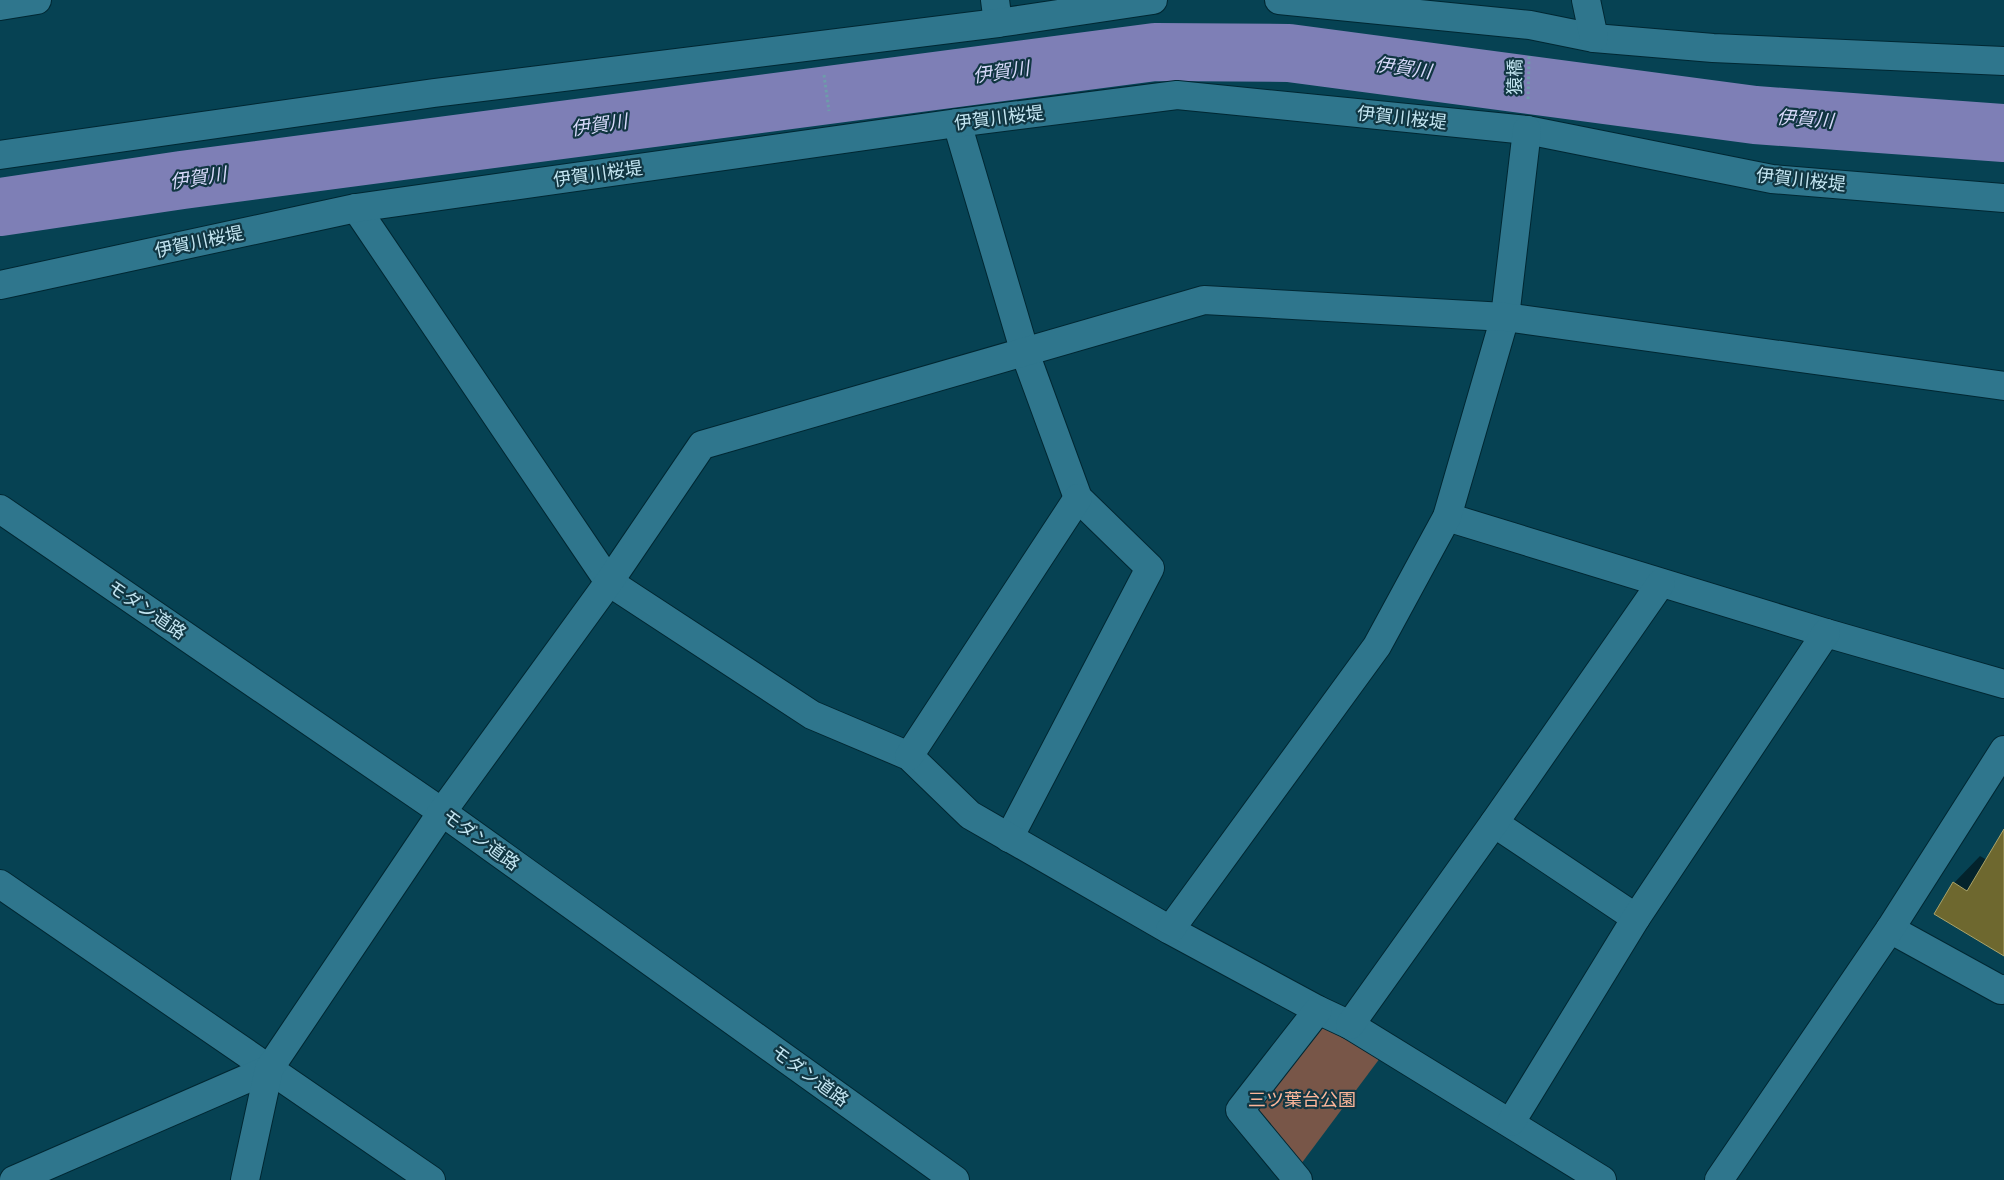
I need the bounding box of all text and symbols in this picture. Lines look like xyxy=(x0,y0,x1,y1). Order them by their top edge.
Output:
water label: 伊賀川 xyxy=(1373,53,1435,84)
water label: 伊賀川 xyxy=(971,56,1033,87)
street label: 猿橋 xyxy=(1504,59,1526,95)
street label: 伊賀川桜堤 xyxy=(953,102,1045,134)
street label: 伊賀川桜堤 xyxy=(1356,102,1448,134)
water label: 伊賀川 xyxy=(1776,106,1836,133)
water label: 伊賀川 xyxy=(569,109,631,140)
street label: 伊賀川桜堤 xyxy=(552,157,644,191)
water label: 伊賀川 xyxy=(168,162,230,193)
street label: 伊賀川桜堤 xyxy=(1755,164,1847,196)
street label: 伊賀川桜堤 xyxy=(153,222,245,262)
street label: モダン道路 xyxy=(104,576,190,644)
street label: モダン道路 xyxy=(438,805,524,875)
street label: モダン道路 xyxy=(767,1041,853,1111)
park label: 三ツ葉台公園 xyxy=(1248,1089,1356,1111)

